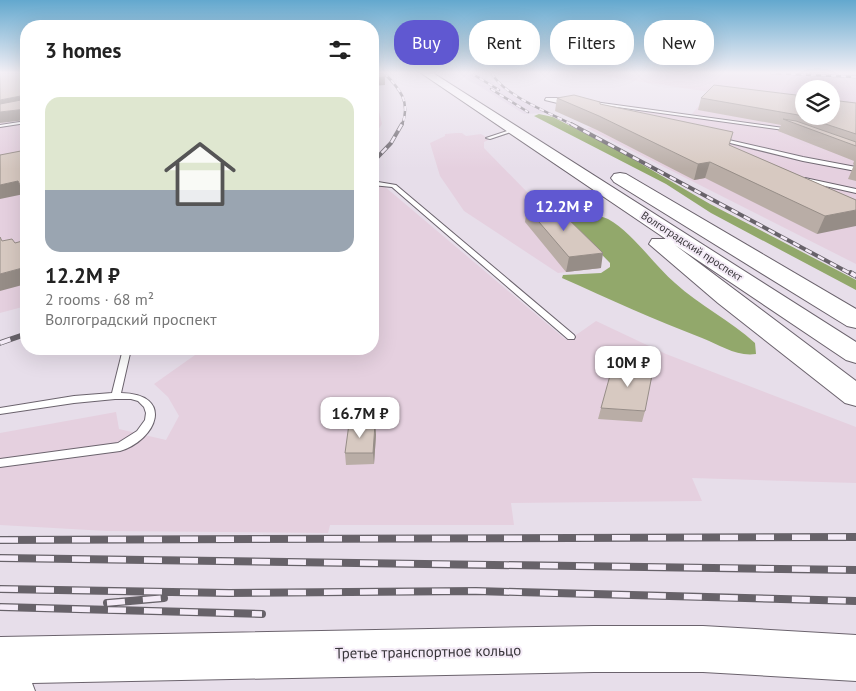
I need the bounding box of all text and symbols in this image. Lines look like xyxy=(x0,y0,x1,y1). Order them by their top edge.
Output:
chip: Buy xyxy=(394,20,459,65)
chip: Rent xyxy=(469,20,540,65)
chip: Filters xyxy=(550,20,634,65)
chip: New xyxy=(644,20,714,65)
icon: filters xyxy=(326,36,354,64)
text: 3 homes xyxy=(45,37,121,64)
map controls xyxy=(795,80,840,125)
button: layers xyxy=(795,80,840,125)
icon: home xyxy=(155,129,245,219)
pin: 12.2M ₽ xyxy=(518,190,610,232)
text: 12.2M ₽ xyxy=(535,196,593,216)
street label: Волгоградский проспект xyxy=(639,208,746,284)
text: 12.2M ₽ xyxy=(45,262,120,289)
text: 2 rooms · 68 m² xyxy=(45,289,154,309)
text: Волгоградский проспект xyxy=(45,309,217,329)
pin: 10M ₽ xyxy=(593,346,663,388)
text: 10M ₽ xyxy=(606,352,650,372)
pin: 16.7M ₽ xyxy=(314,396,406,439)
text: 16.7M ₽ xyxy=(331,403,389,423)
street label: Третье транспортное кольцо xyxy=(335,640,521,663)

